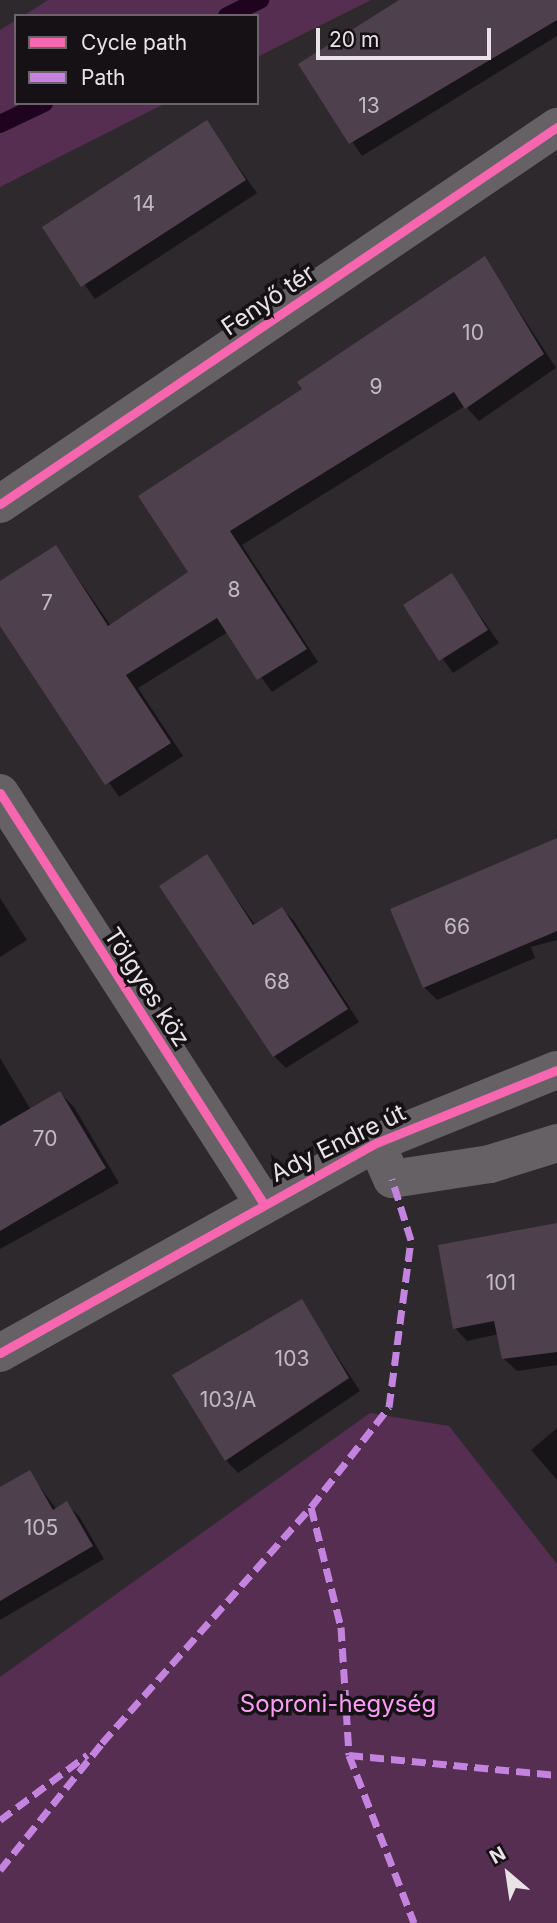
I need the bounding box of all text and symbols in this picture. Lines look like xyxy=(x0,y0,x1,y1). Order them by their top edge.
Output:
legend xyxy=(14,14,259,105)
scale bar xyxy=(319,14,494,58)
text: 20 m xyxy=(329,27,379,52)
text: Cycle path xyxy=(81,30,187,55)
text: Path xyxy=(81,65,126,90)
house number: 13 xyxy=(358,93,380,119)
house number: 14 xyxy=(133,191,155,217)
street label: Fenyő tér xyxy=(216,258,320,342)
house number: 10 xyxy=(462,320,484,346)
house number: 9 xyxy=(369,374,383,400)
house number: 8 xyxy=(228,577,240,603)
house number: 7 xyxy=(41,590,53,616)
house number: 66 xyxy=(444,914,470,940)
street label: Tölgyes köz xyxy=(98,922,196,1052)
house number: 68 xyxy=(264,969,290,995)
street label: Ady Endre út xyxy=(266,1098,410,1188)
house number: 70 xyxy=(33,1126,57,1152)
house number: 101 xyxy=(486,1270,516,1296)
house number: 103 xyxy=(275,1346,309,1372)
house number: 103/A xyxy=(200,1387,256,1413)
house number: 105 xyxy=(24,1515,58,1541)
park label: Soproni-hegység xyxy=(240,1690,436,1718)
north arrow xyxy=(473,1839,543,1909)
text: N xyxy=(486,1842,509,1869)

